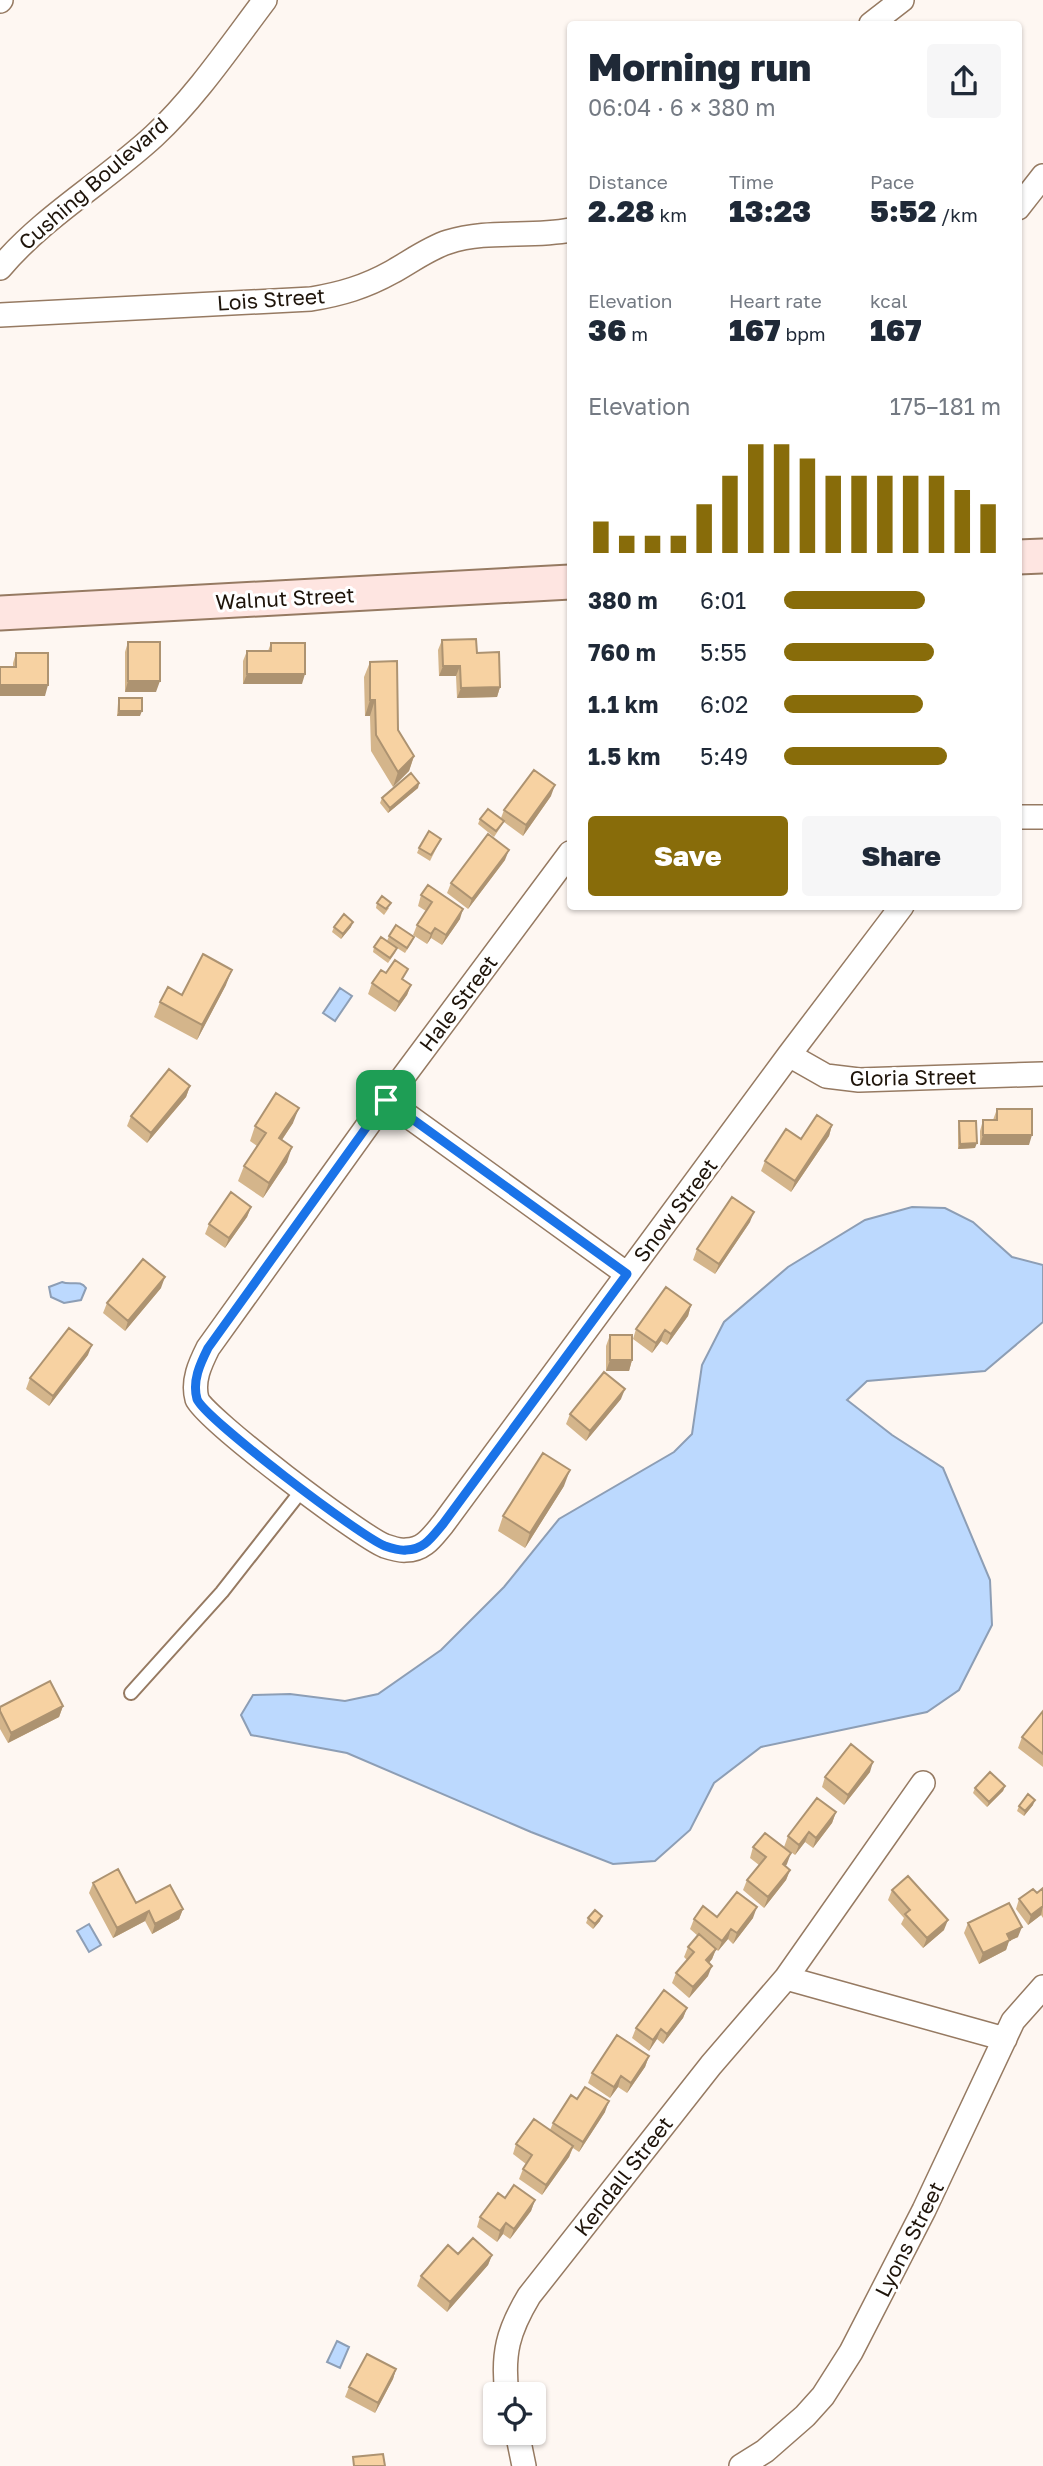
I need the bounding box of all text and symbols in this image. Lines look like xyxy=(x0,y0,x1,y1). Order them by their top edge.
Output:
text: Morning run xyxy=(588,44,811,89)
button: share xyxy=(927,44,1001,118)
text: 06:04 · 6 × 380 m xyxy=(588,93,776,121)
street label: Cushing Boulevard xyxy=(13,111,173,255)
text: Distance xyxy=(588,170,668,193)
text: Time xyxy=(729,170,774,193)
text: Pace xyxy=(870,170,914,193)
text: 2.28 xyxy=(588,193,655,229)
text: 13:23 xyxy=(729,193,811,229)
text: 5:52 xyxy=(870,193,936,229)
text: km xyxy=(655,203,687,226)
text: /km xyxy=(936,203,978,226)
street label: Lois Street xyxy=(216,282,326,316)
text: Elevation xyxy=(588,289,673,312)
text: Heart rate xyxy=(729,289,822,312)
text: kcal xyxy=(870,289,908,312)
text: 36 xyxy=(588,312,626,348)
text: 167 xyxy=(729,312,781,348)
text: 167 xyxy=(870,312,922,348)
text: m xyxy=(626,322,648,345)
text: bpm xyxy=(781,322,826,345)
text: Elevation xyxy=(588,392,690,420)
text: 175–181 m xyxy=(890,392,1001,420)
street label: Walnut Street xyxy=(215,581,355,615)
text: 380 m xyxy=(588,586,658,614)
text: 6:01 xyxy=(700,586,746,614)
text: 760 m xyxy=(588,638,656,666)
text: 5:55 xyxy=(700,638,747,666)
text: 1.1 km xyxy=(588,690,658,718)
text: 6:02 xyxy=(700,690,748,718)
text: 1.5 km xyxy=(588,742,660,770)
text: 5:49 xyxy=(700,742,748,770)
button: Save xyxy=(588,816,788,896)
button: Share xyxy=(802,816,1001,896)
street label: Hale Street xyxy=(413,950,503,1056)
street label: Gloria Street xyxy=(849,1063,977,1091)
pin xyxy=(356,1070,416,1130)
icon: arrive xyxy=(367,1081,405,1119)
street label: Snow Street xyxy=(628,1153,722,1267)
street label: Kendall Street xyxy=(568,2111,678,2241)
street label: Lyons Street xyxy=(869,2177,949,2301)
map controls xyxy=(483,2382,546,2445)
button: locate xyxy=(483,2382,546,2445)

